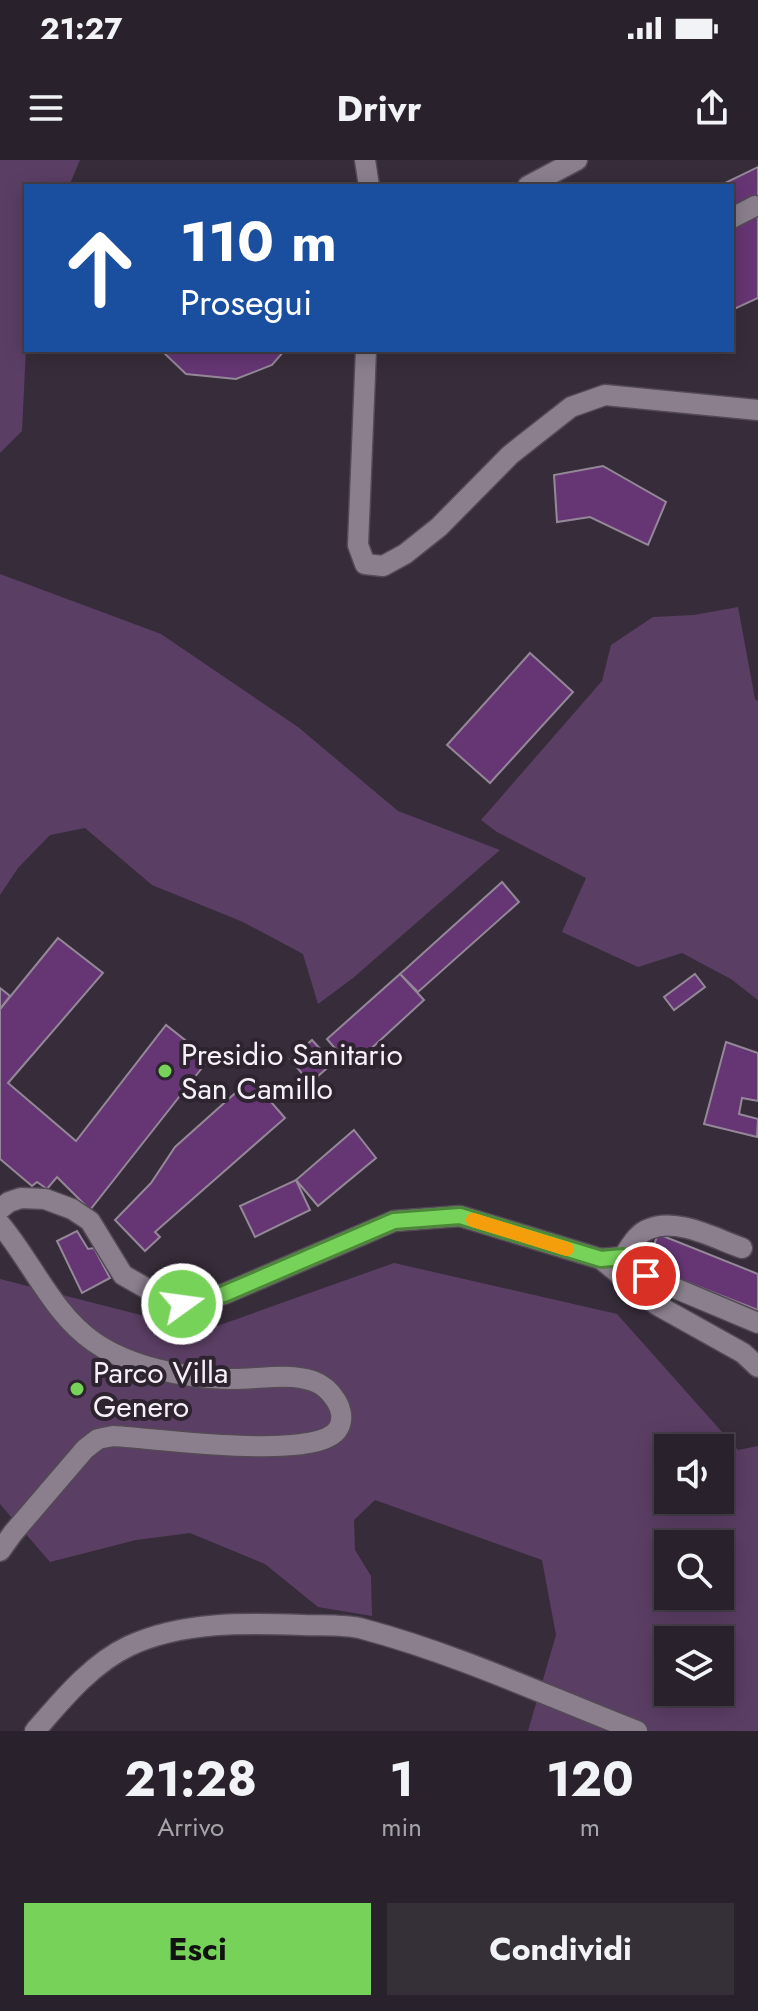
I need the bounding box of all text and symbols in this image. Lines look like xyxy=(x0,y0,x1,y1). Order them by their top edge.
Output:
text: 21:27 xyxy=(40,7,122,50)
text: Drivr xyxy=(337,82,421,134)
icon: menu xyxy=(24,86,68,130)
icon: share xyxy=(690,86,734,130)
text: 110 m xyxy=(180,201,337,282)
icon: ahead xyxy=(48,216,152,320)
text: Prosegui xyxy=(180,276,312,328)
place label: Presidio Sanitario San Camillo xyxy=(181,1033,403,1110)
marker: Presidio Sanitario San Camillo xyxy=(156,1062,174,1080)
pin xyxy=(612,1242,680,1310)
icon: arrive xyxy=(624,1254,668,1298)
position arrow xyxy=(140,1262,224,1346)
place label: Parco Villa Genero xyxy=(93,1351,228,1428)
marker: Parco Villa Genero xyxy=(68,1380,86,1398)
map controls xyxy=(654,1434,734,1706)
button: sound xyxy=(654,1434,734,1514)
button: search xyxy=(654,1530,734,1610)
button: layers xyxy=(654,1626,734,1706)
text: 21:28 xyxy=(124,1745,257,1814)
text: 1 xyxy=(389,1745,414,1814)
text: 120 xyxy=(546,1745,634,1814)
text: Arrivo xyxy=(157,1808,224,1846)
text: min xyxy=(381,1808,422,1846)
text: m xyxy=(580,1808,600,1846)
button: Esci xyxy=(24,1903,371,1995)
button: Condividi xyxy=(387,1903,734,1995)

